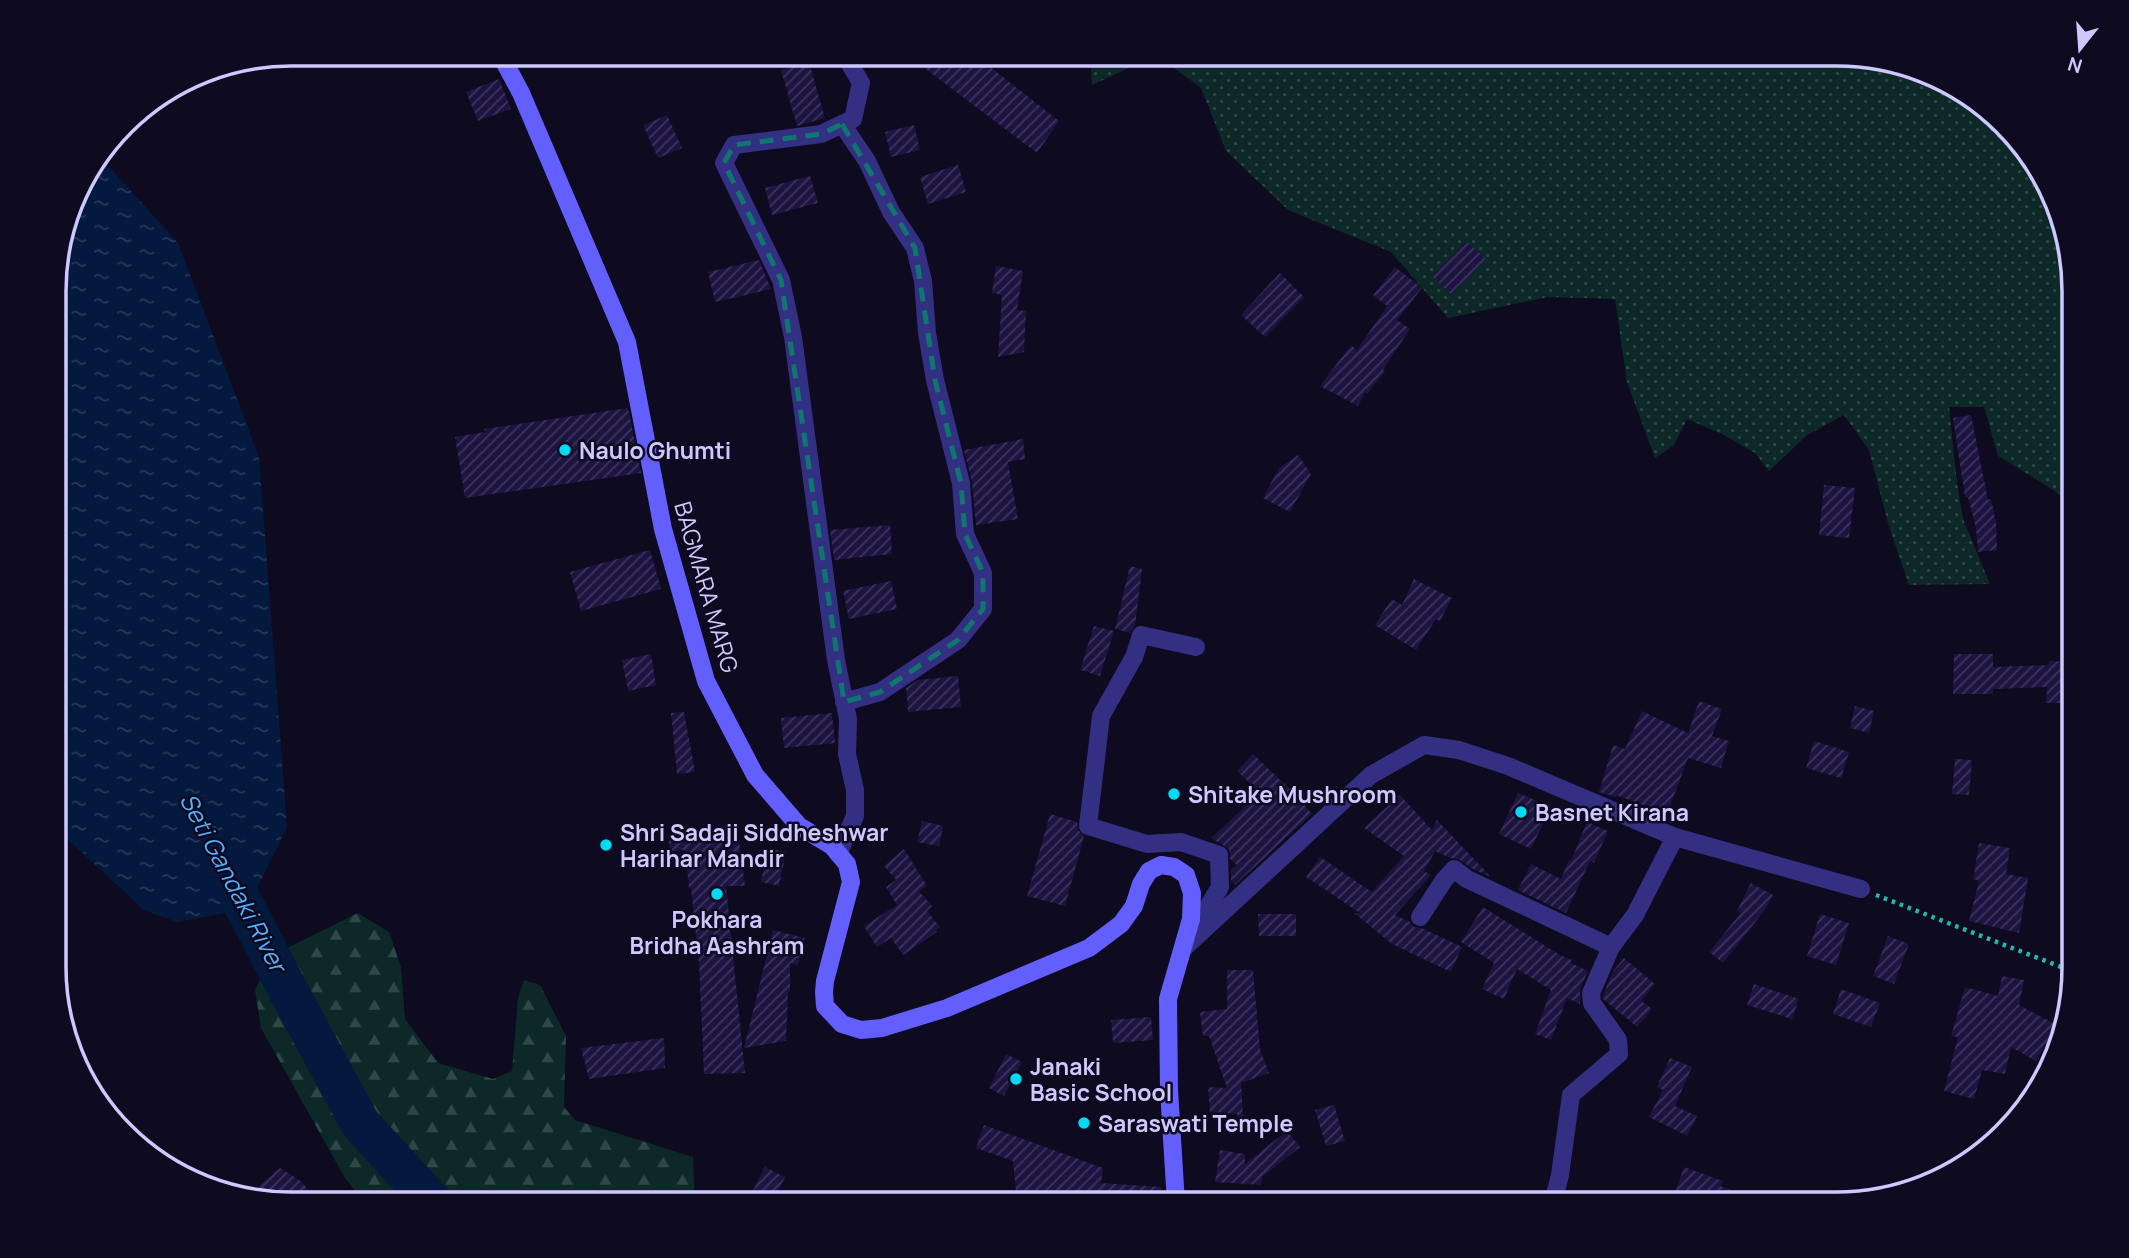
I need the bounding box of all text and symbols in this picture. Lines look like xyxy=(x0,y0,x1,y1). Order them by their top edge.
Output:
north arrow xyxy=(2045,14,2115,84)
text: N xyxy=(2065,51,2085,80)
place label: Naulo Ghumti xyxy=(579,434,731,466)
marker: Naulo Ghumti xyxy=(557,442,573,458)
street label: BAGMARA MARG xyxy=(667,498,747,676)
place label: Shitake Mushroom xyxy=(1188,778,1397,810)
marker: Shitake Mushroom xyxy=(1166,786,1182,802)
water label: Seti Gandaki River xyxy=(173,787,297,980)
place label: Basnet Kirana xyxy=(1535,796,1689,828)
marker: Basnet Kirana xyxy=(1513,804,1529,820)
place label: Shri Sadaji Siddheshwar Harihar Mandir xyxy=(620,816,888,874)
marker: Shri Sadaji Siddheshwar Harihar Mandir xyxy=(598,837,614,853)
marker: Pokhara Bridha Aashram xyxy=(709,886,725,902)
place label: Pokhara Bridha Aashram xyxy=(630,903,804,961)
place label: Janaki Basic School xyxy=(1030,1050,1172,1108)
marker: Janaki Basic School xyxy=(1008,1071,1024,1087)
place label: Saraswati Temple xyxy=(1098,1107,1293,1139)
marker: Saraswati Temple xyxy=(1076,1115,1092,1131)

